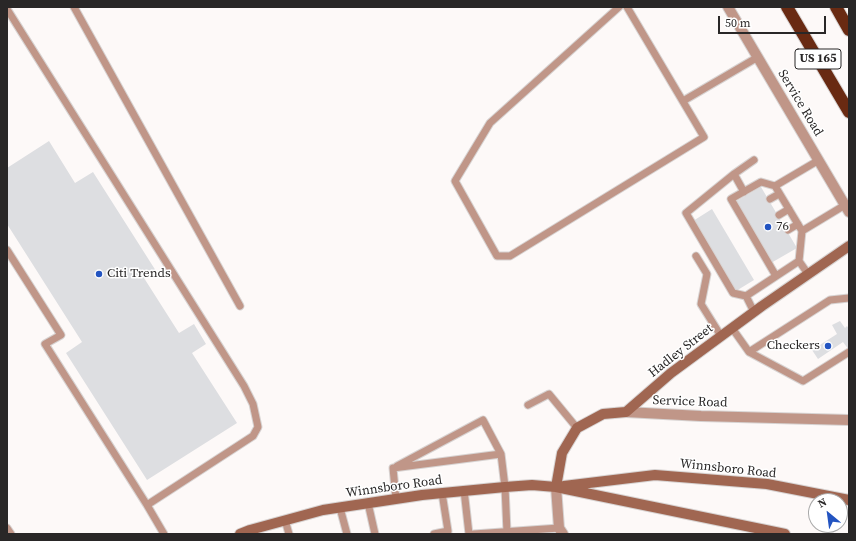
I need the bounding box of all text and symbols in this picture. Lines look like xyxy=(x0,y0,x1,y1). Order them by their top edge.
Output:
scale bar xyxy=(720,8,828,34)
text: 50 m xyxy=(725,15,751,31)
road number: US 165 xyxy=(795,49,841,69)
street label: Service Road xyxy=(774,67,826,139)
place label: 76 xyxy=(776,219,789,235)
marker: 76 xyxy=(763,222,773,232)
place label: Citi Trends xyxy=(107,266,171,282)
marker: Citi Trends xyxy=(94,269,104,279)
street label: Hadley Street xyxy=(646,321,716,381)
place label: Checkers xyxy=(767,338,820,354)
marker: Checkers xyxy=(823,341,833,351)
street label: Service Road xyxy=(652,393,728,411)
street label: Winnsboro Road xyxy=(679,456,777,482)
street label: Winnsboro Road xyxy=(345,473,443,501)
north arrow xyxy=(808,493,848,533)
text: N xyxy=(815,494,830,511)

